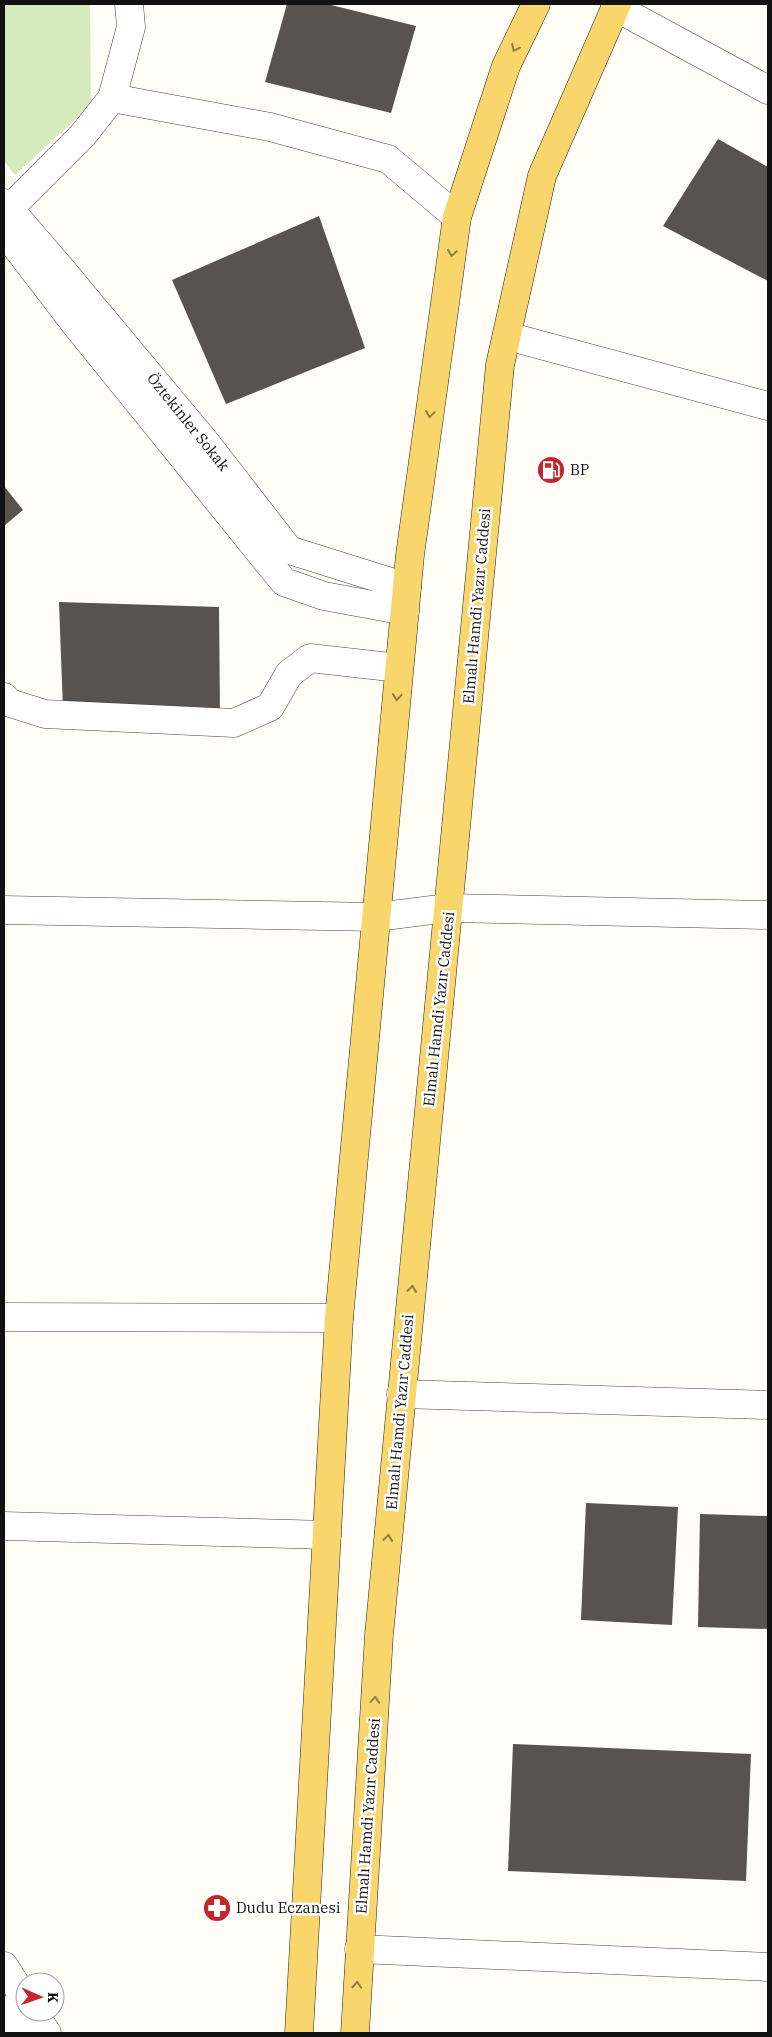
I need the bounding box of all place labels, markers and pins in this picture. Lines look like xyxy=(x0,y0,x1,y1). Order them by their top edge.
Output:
fuel station icon: BP xyxy=(536,455,566,485)
place label: BP xyxy=(570,460,589,479)
pharmacy icon: Dudu Eczanesi xyxy=(202,1893,232,1923)
place label: Dudu Eczanesi xyxy=(236,1898,341,1917)

